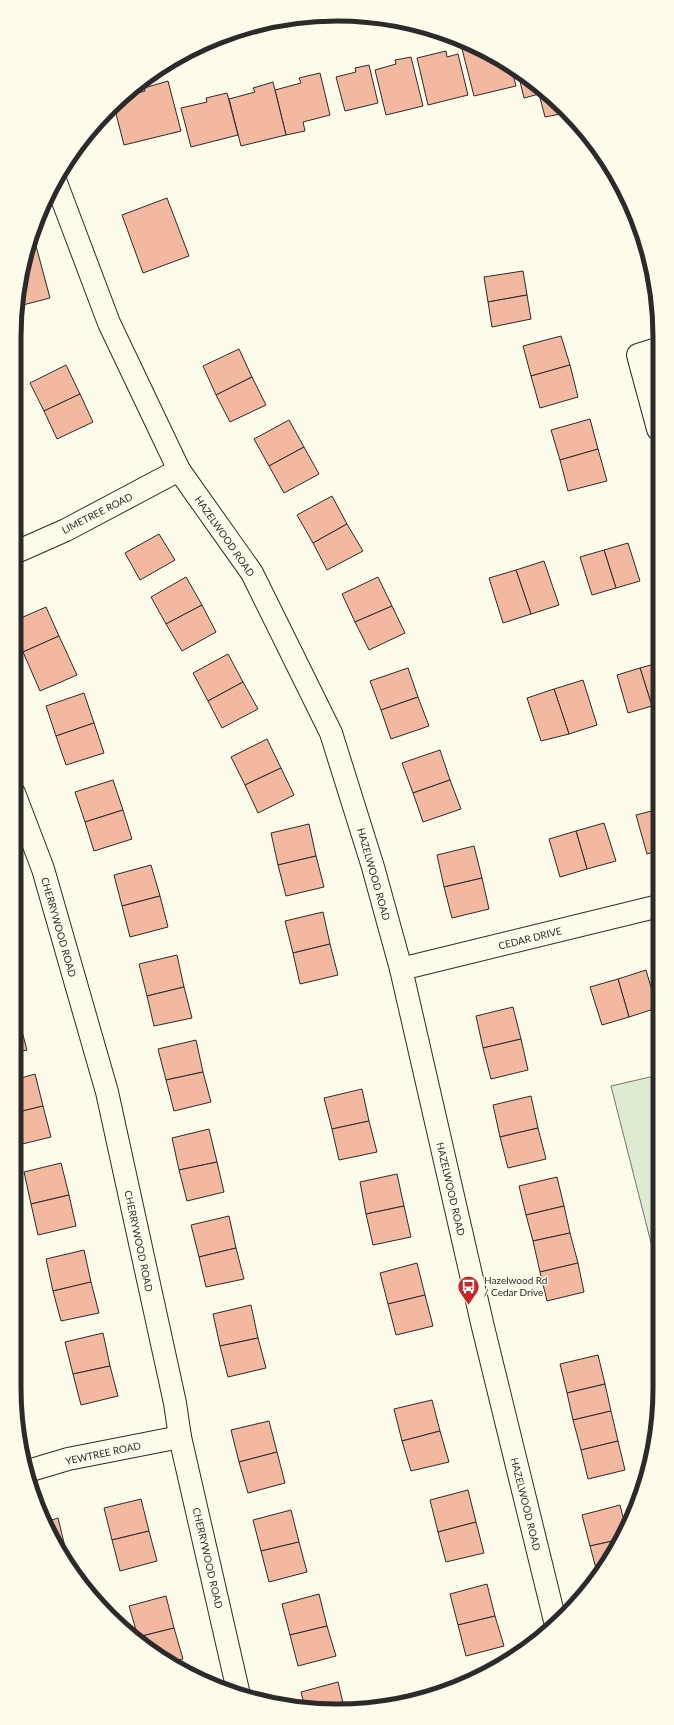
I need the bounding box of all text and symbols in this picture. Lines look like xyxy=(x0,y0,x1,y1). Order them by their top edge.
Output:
street label: LIMETREE ROAD xyxy=(60,490,135,536)
street label: HAZELWOOD ROAD xyxy=(193,493,258,579)
street label: HAZELWOOD ROAD xyxy=(355,826,393,922)
street label: CHERRYWOOD ROAD xyxy=(39,876,79,979)
street label: CEDAR DRIVE xyxy=(497,924,563,952)
street label: HAZELWOOD ROAD xyxy=(434,1141,468,1237)
street label: CHERRYWOOD ROAD xyxy=(122,1189,156,1293)
bus stop icon: Hazelwood Rd / Cedar Drive xyxy=(455,1273,481,1306)
place label: Hazelwood Rd / Cedar Drive xyxy=(484,1274,547,1298)
street label: YEWTREE ROAD xyxy=(64,1439,142,1467)
street label: HAZELWOOD ROAD xyxy=(509,1456,543,1552)
street label: CHERRYWOOD ROAD xyxy=(191,1506,226,1610)

